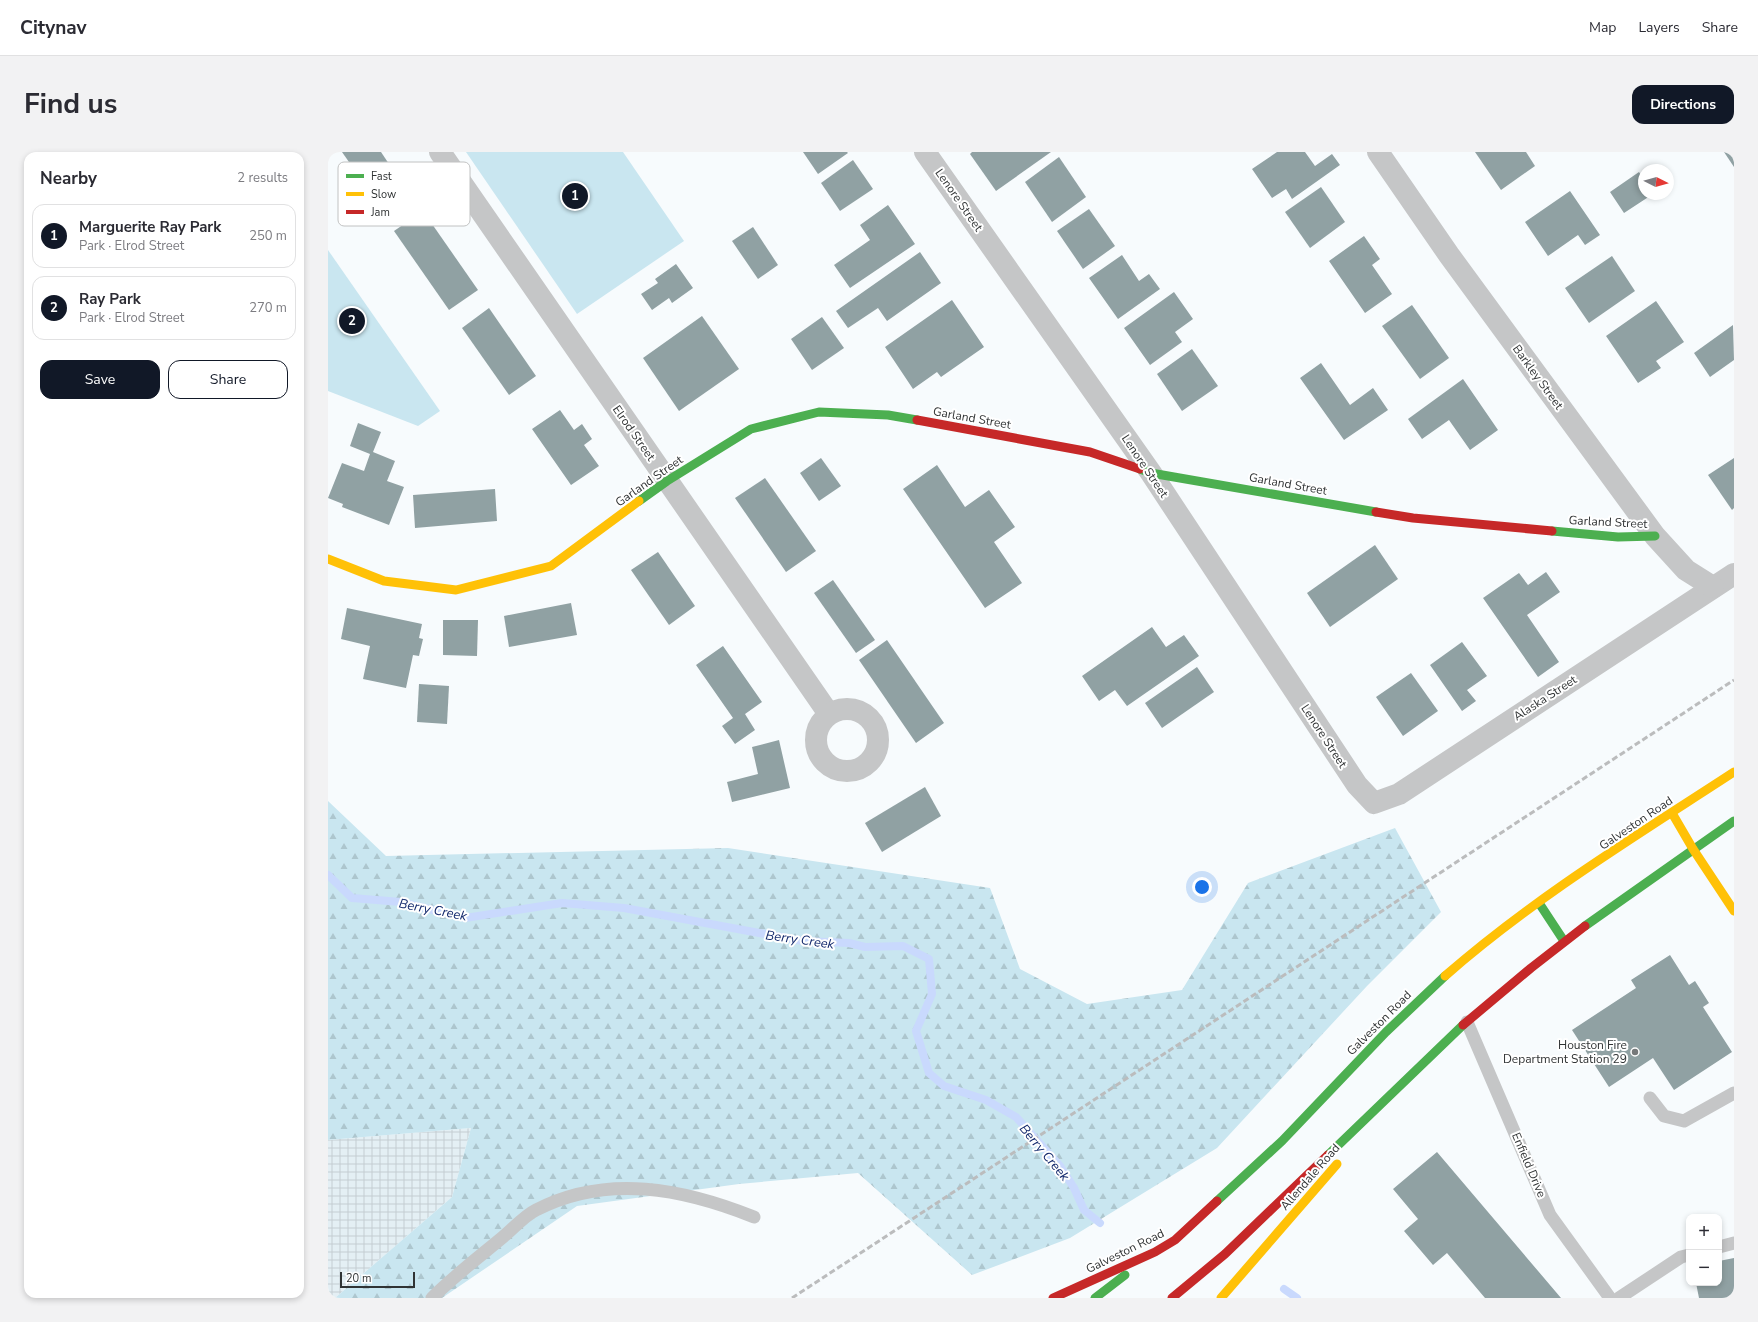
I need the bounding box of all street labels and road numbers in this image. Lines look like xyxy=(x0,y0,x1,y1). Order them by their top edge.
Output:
street label: Lenore Street xyxy=(932,166,987,235)
street label: Barkley Street xyxy=(1509,341,1567,413)
street label: Elrod Street xyxy=(609,402,659,465)
street label: Garland Street xyxy=(932,403,1013,433)
street label: Lenore Street xyxy=(1118,431,1172,501)
street label: Garland Street xyxy=(612,451,687,510)
street label: Garland Street xyxy=(1248,469,1329,499)
street label: Garland Street xyxy=(1568,512,1649,532)
street label: Alaska Street xyxy=(1510,671,1580,724)
street label: Lenore Street xyxy=(1297,701,1351,772)
street label: Galveston Road xyxy=(1596,793,1676,853)
street label: Galveston Road xyxy=(1343,987,1415,1059)
street label: Enfield Drive xyxy=(1508,1130,1550,1200)
street label: Allendale Road xyxy=(1277,1140,1343,1214)
street label: Galveston Road xyxy=(1083,1225,1167,1277)

